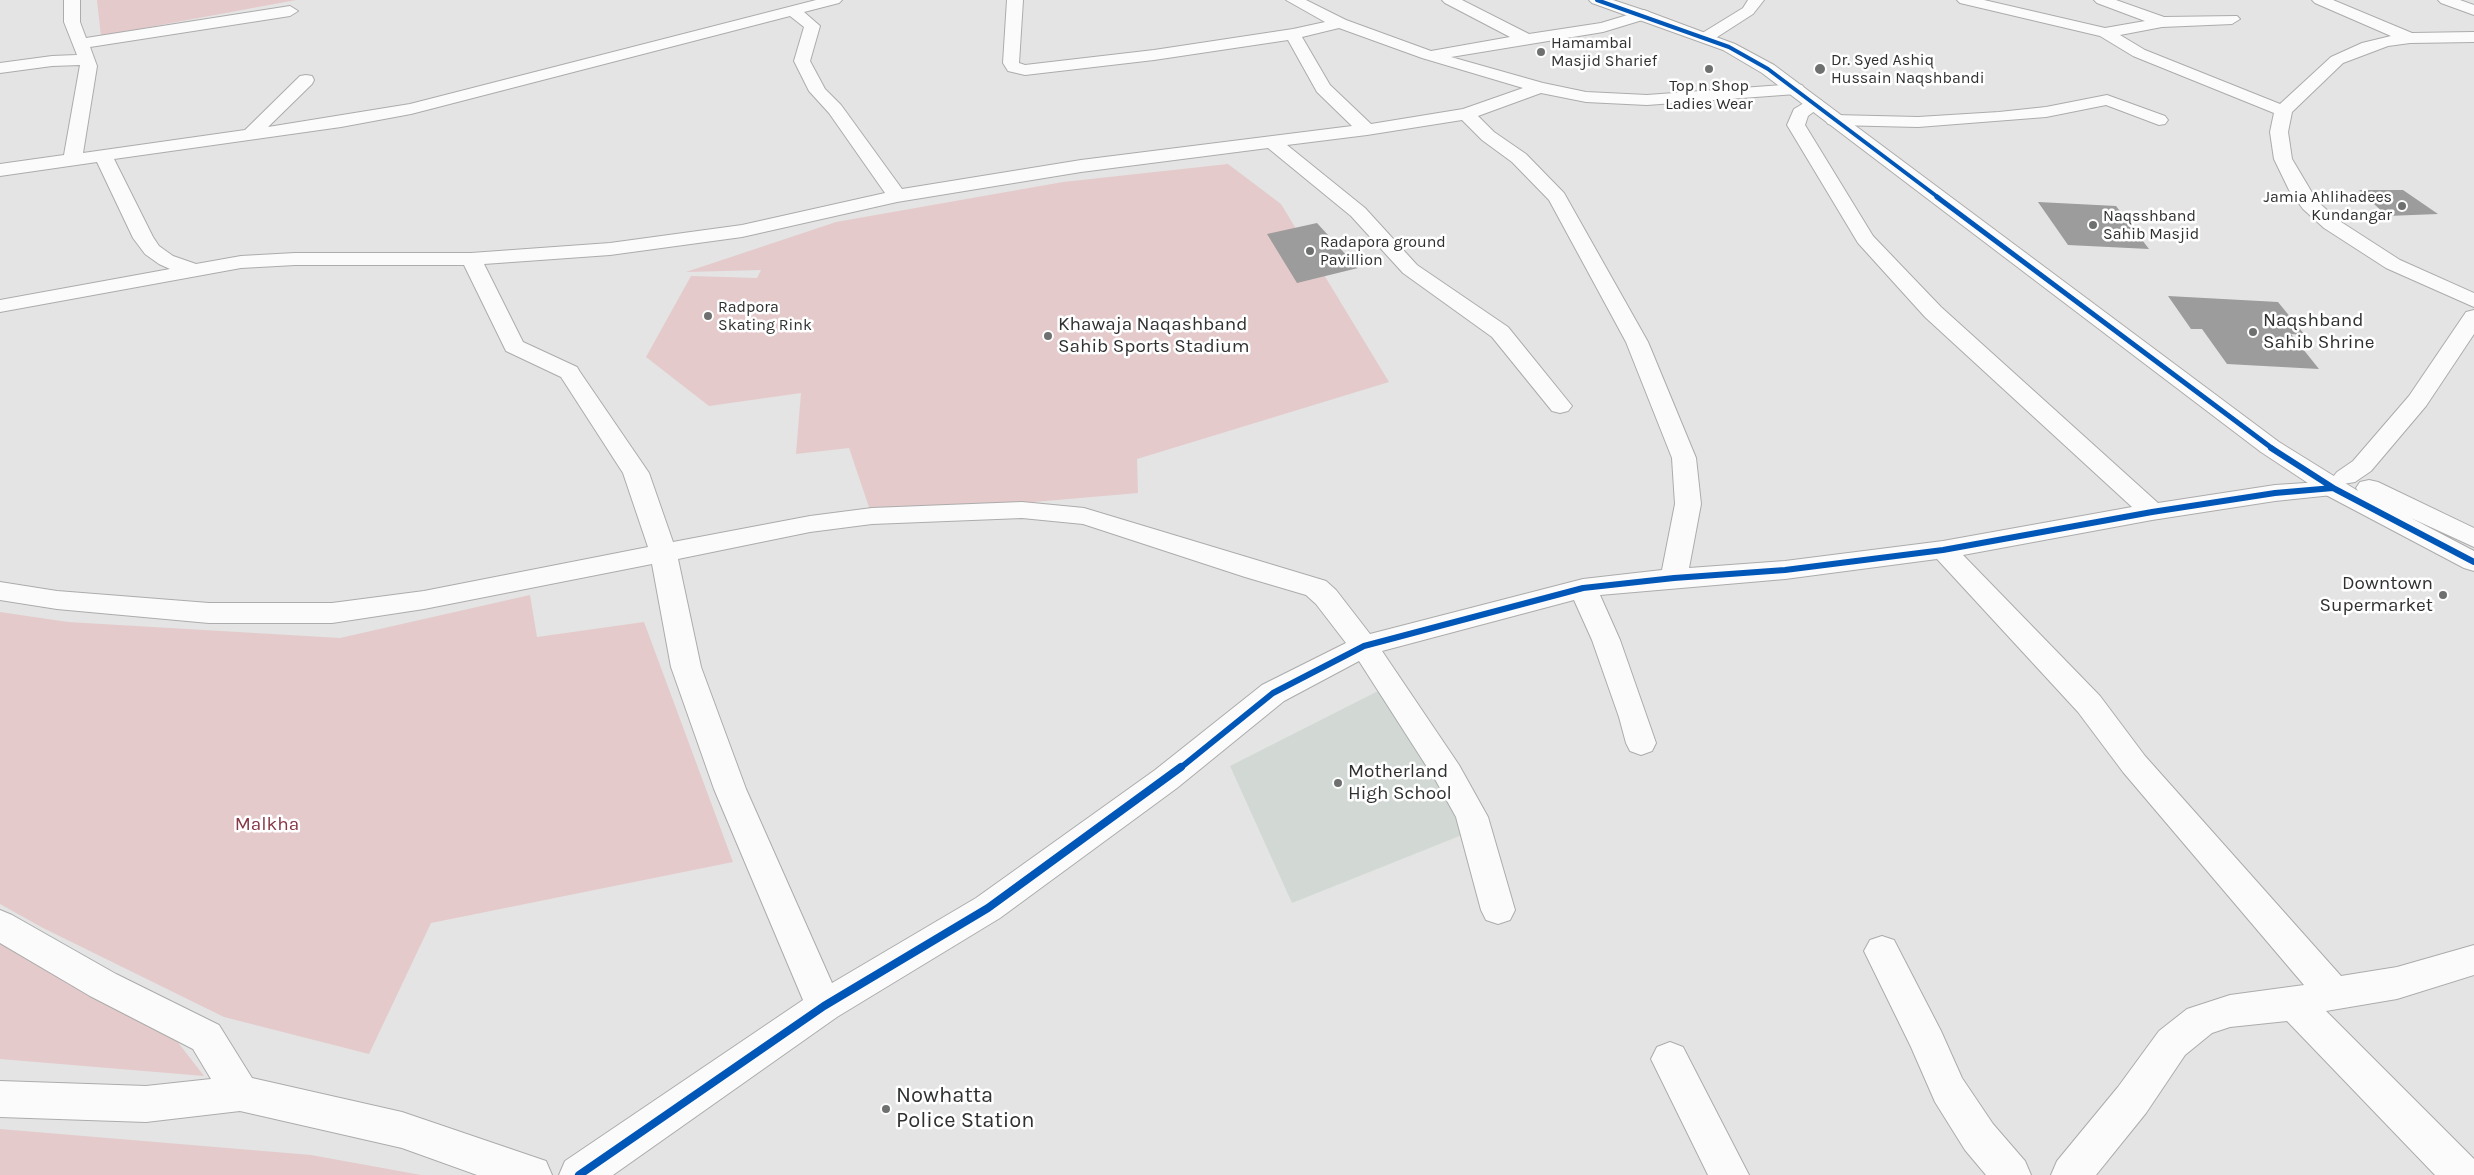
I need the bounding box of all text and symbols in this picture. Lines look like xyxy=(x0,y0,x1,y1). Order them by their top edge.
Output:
place label: Hamambal Masjid Sharief xyxy=(1551,33,1657,71)
marker: Hamambal Masjid Sharief xyxy=(1535,46,1547,58)
place label: Dr. Syed Ashiq Hussain Naqshbandi xyxy=(1831,50,1985,88)
marker: Dr. Syed Ashiq Hussain Naqshbandi xyxy=(1813,62,1827,76)
marker: Top n Shop Ladies Wear xyxy=(1703,63,1715,75)
place label: Top n Shop Ladies Wear xyxy=(1665,76,1753,114)
place label: Jamia Ahlihadees Kundangar xyxy=(2264,187,2392,225)
marker: Jamia Ahlihadees Kundangar xyxy=(2396,200,2408,212)
place label: Naqsshband Sahib Masjid xyxy=(2103,206,2199,244)
marker: Naqsshband Sahib Masjid xyxy=(2087,219,2099,231)
place label: Radapora ground Pavillion xyxy=(1320,232,1446,270)
marker: Radapora ground Pavillion xyxy=(1304,245,1316,257)
place label: Radpora Skating Rink xyxy=(718,297,812,335)
marker: Radpora Skating Rink xyxy=(702,310,714,322)
place label: Naqshband Sahib Shrine xyxy=(2263,310,2375,354)
place label: Khawaja Naqashband Sahib Sports Stadium xyxy=(1058,314,1250,358)
marker: Naqshband Sahib Shrine xyxy=(2247,326,2259,338)
marker: Khawaja Naqashband Sahib Sports Stadium xyxy=(1042,330,1054,342)
place label: Downtown Supermarket xyxy=(2320,573,2433,617)
marker: Downtown Supermarket xyxy=(2437,589,2449,601)
place label: Motherland High School xyxy=(1348,761,1452,805)
marker: Motherland High School xyxy=(1332,777,1344,789)
park label: Malkha xyxy=(235,814,299,836)
place label: Nowhatta Police Station xyxy=(896,1083,1035,1134)
marker: Nowhatta Police Station xyxy=(880,1103,892,1115)

